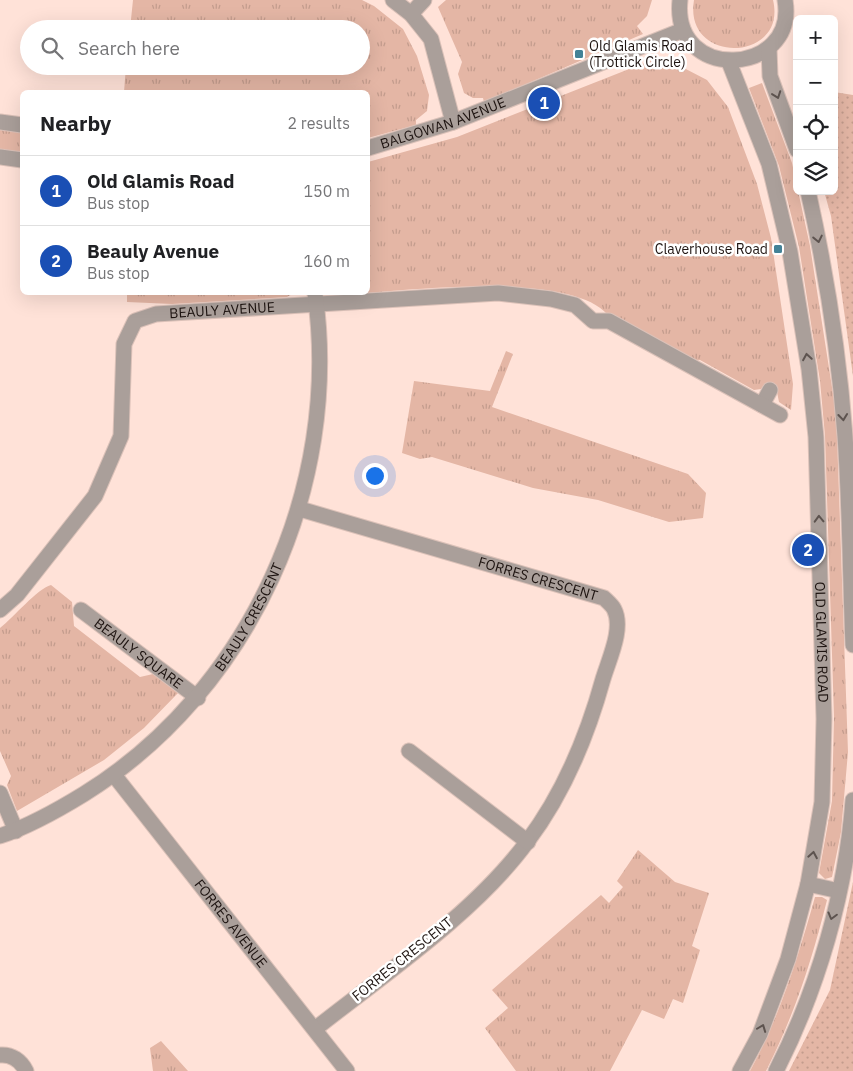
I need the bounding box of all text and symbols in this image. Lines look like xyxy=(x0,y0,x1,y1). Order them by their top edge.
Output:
map controls xyxy=(793,15,838,195)
button: + xyxy=(793,15,838,60)
search box xyxy=(20,20,370,75)
icon: search xyxy=(38,34,66,62)
text: Search here xyxy=(78,36,180,60)
place label: Old Glamis Road (Trottick Circle) xyxy=(589,37,693,71)
marker: Old Glamis Road (Trottick Circle) xyxy=(573,48,585,60)
button: − xyxy=(793,60,838,105)
pin: 1 xyxy=(528,84,560,122)
one-way arrow xyxy=(771,91,781,99)
street label: BALGOWAN AVENUE xyxy=(378,93,508,153)
button: locate xyxy=(793,105,838,150)
text: Nearby xyxy=(40,109,111,137)
text: 2 results xyxy=(287,113,350,133)
button: layers xyxy=(793,150,838,195)
text: Old Glamis Road xyxy=(87,169,235,193)
text: 1 xyxy=(51,181,61,201)
text: 150 m xyxy=(303,181,350,201)
text: Bus stop xyxy=(87,193,150,213)
one-way arrow xyxy=(812,234,823,243)
text: Beauly Avenue xyxy=(87,239,219,263)
place label: Claverhouse Road xyxy=(655,240,768,258)
marker: Claverhouse Road xyxy=(772,243,784,255)
text: 2 xyxy=(51,251,61,271)
text: 160 m xyxy=(303,251,350,271)
text: Bus stop xyxy=(87,263,150,283)
street label: BEAULY AVENUE xyxy=(169,298,276,322)
one-way arrow xyxy=(802,352,812,361)
one-way arrow xyxy=(837,413,848,421)
your location xyxy=(362,463,388,489)
one-way arrow xyxy=(813,514,824,522)
pin: 2 xyxy=(792,531,824,569)
street label: FORRES CRESCENT xyxy=(476,553,600,605)
street label: BEAULY CRESCENT xyxy=(211,560,286,675)
street label: OLD GLAMIS ROAD xyxy=(811,581,833,703)
street label: BEAULY SQUARE xyxy=(90,614,187,693)
one-way arrow xyxy=(807,851,817,860)
street label: FORRES AVENUE xyxy=(191,876,271,971)
one-way arrow xyxy=(827,912,838,921)
street label: FORRES CRESCENT xyxy=(348,913,456,1005)
one-way arrow xyxy=(756,1024,766,1032)

